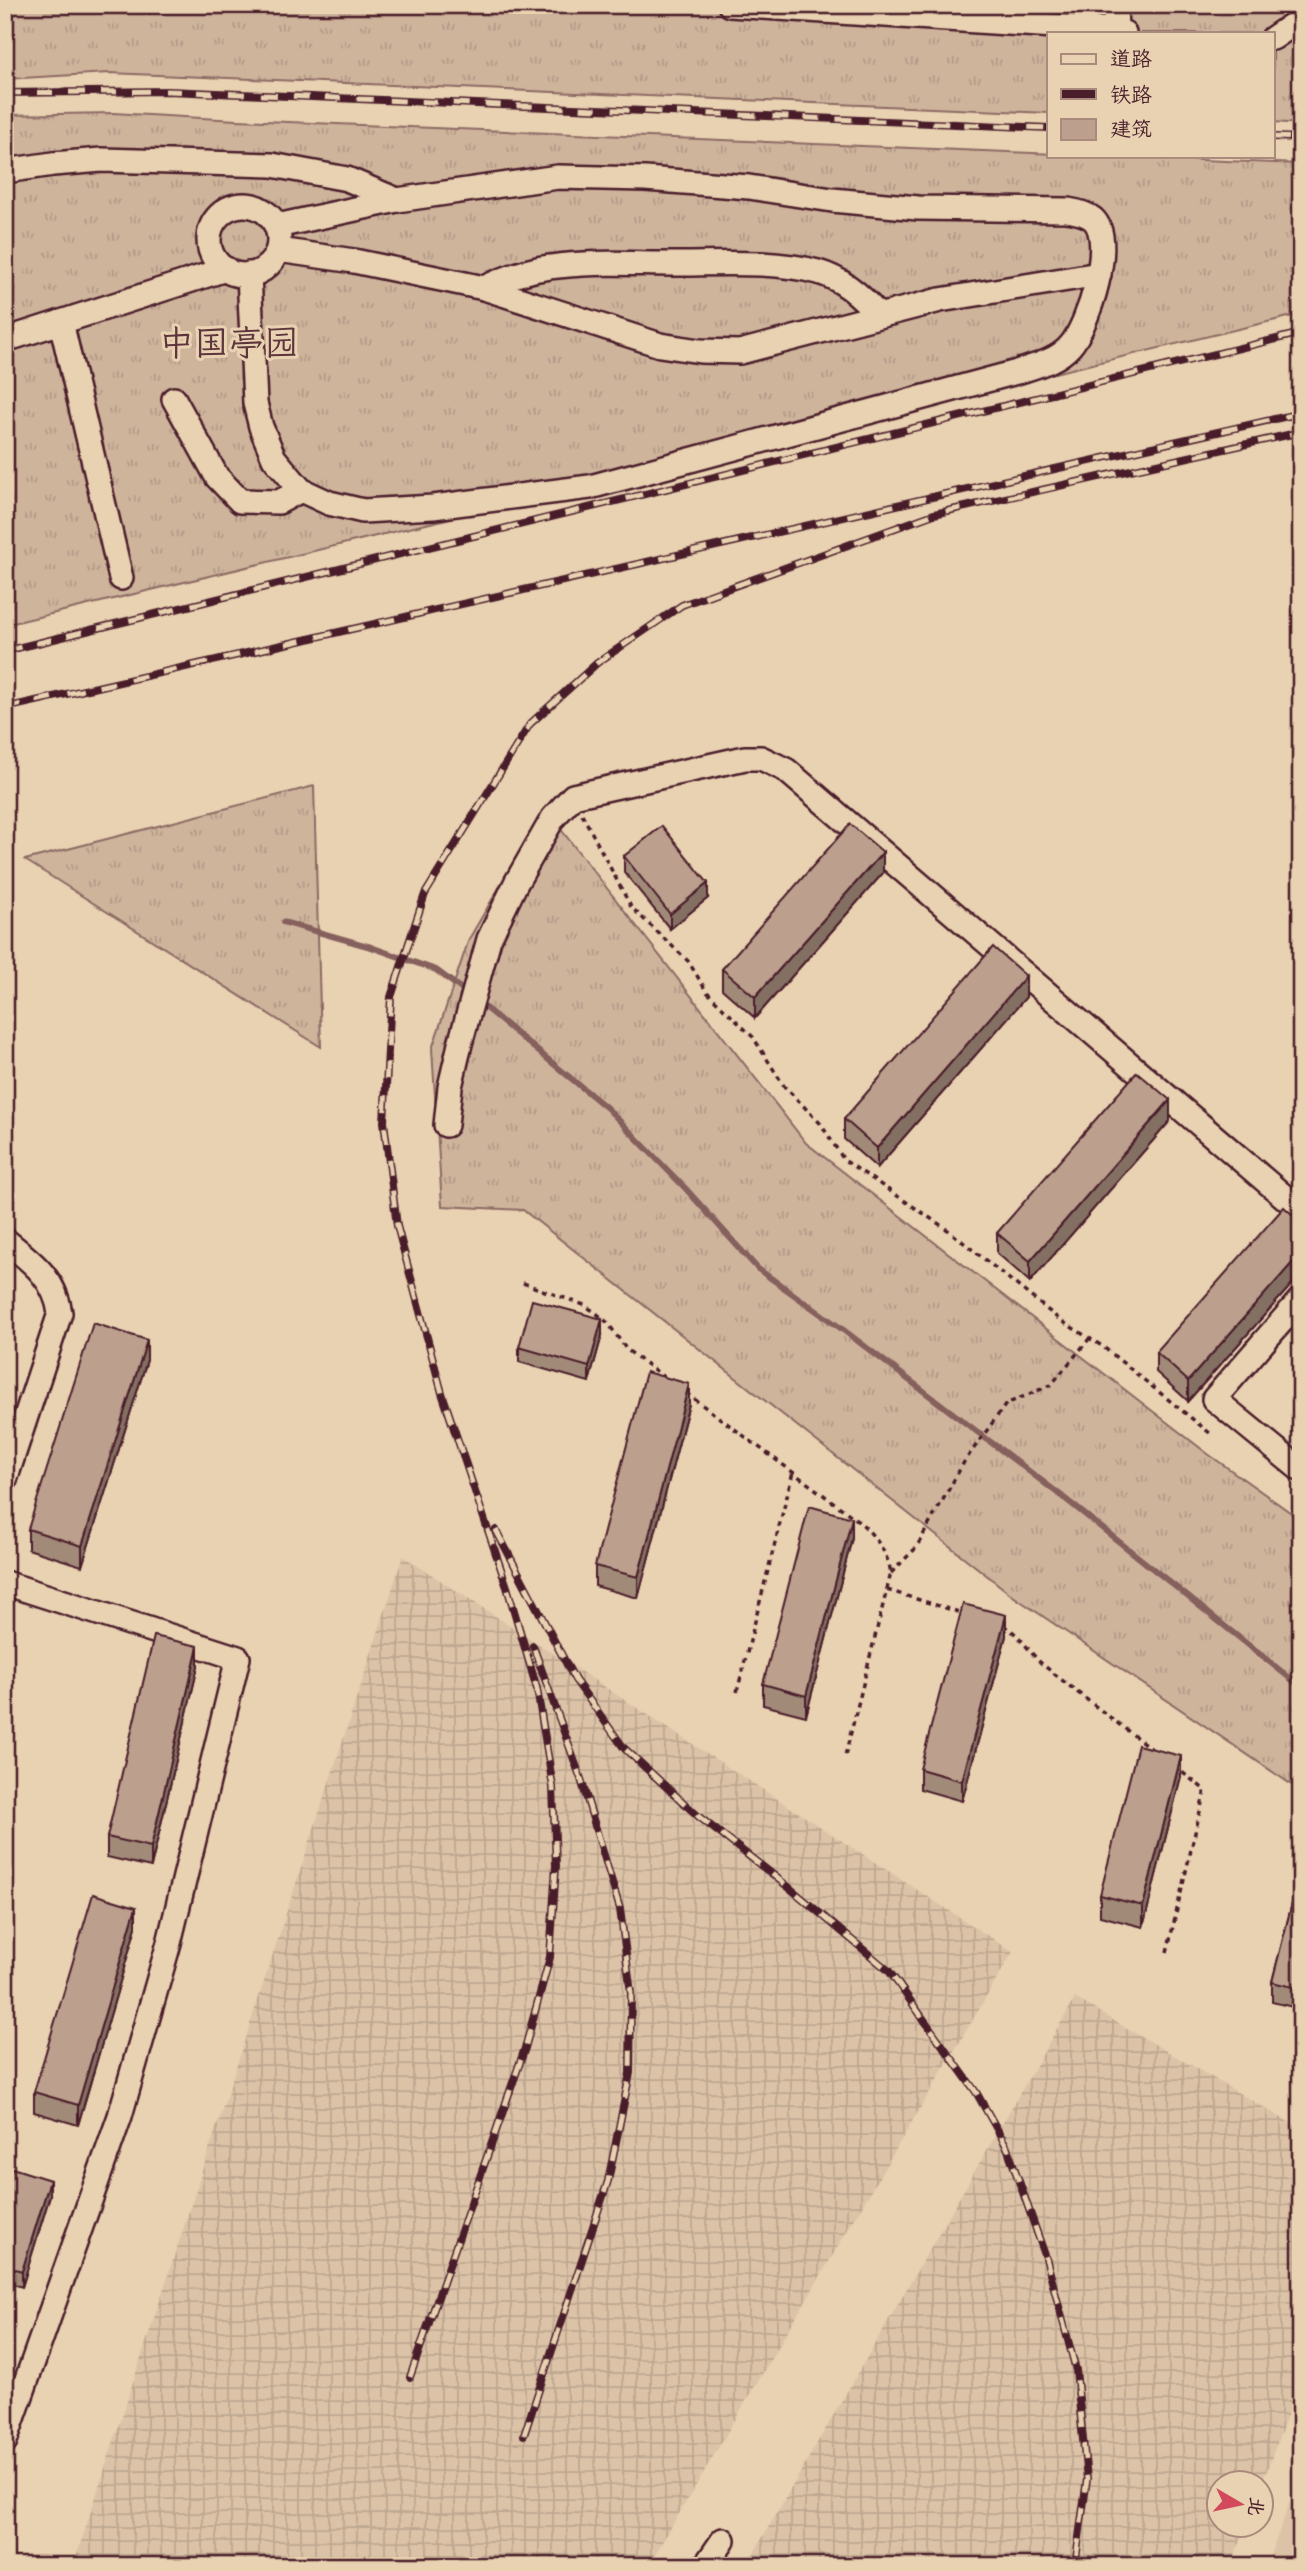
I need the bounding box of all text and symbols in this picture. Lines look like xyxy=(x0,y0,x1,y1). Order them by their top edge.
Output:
legend xyxy=(1047,32,1274,158)
text: 道路 xyxy=(1110,46,1152,72)
text: 铁路 xyxy=(1110,82,1152,108)
text: 建筑 xyxy=(1110,116,1152,142)
park label: 中国亭园 xyxy=(159,321,299,366)
north arrow xyxy=(1204,2470,1274,2540)
text: 北 xyxy=(1242,2495,1269,2518)

